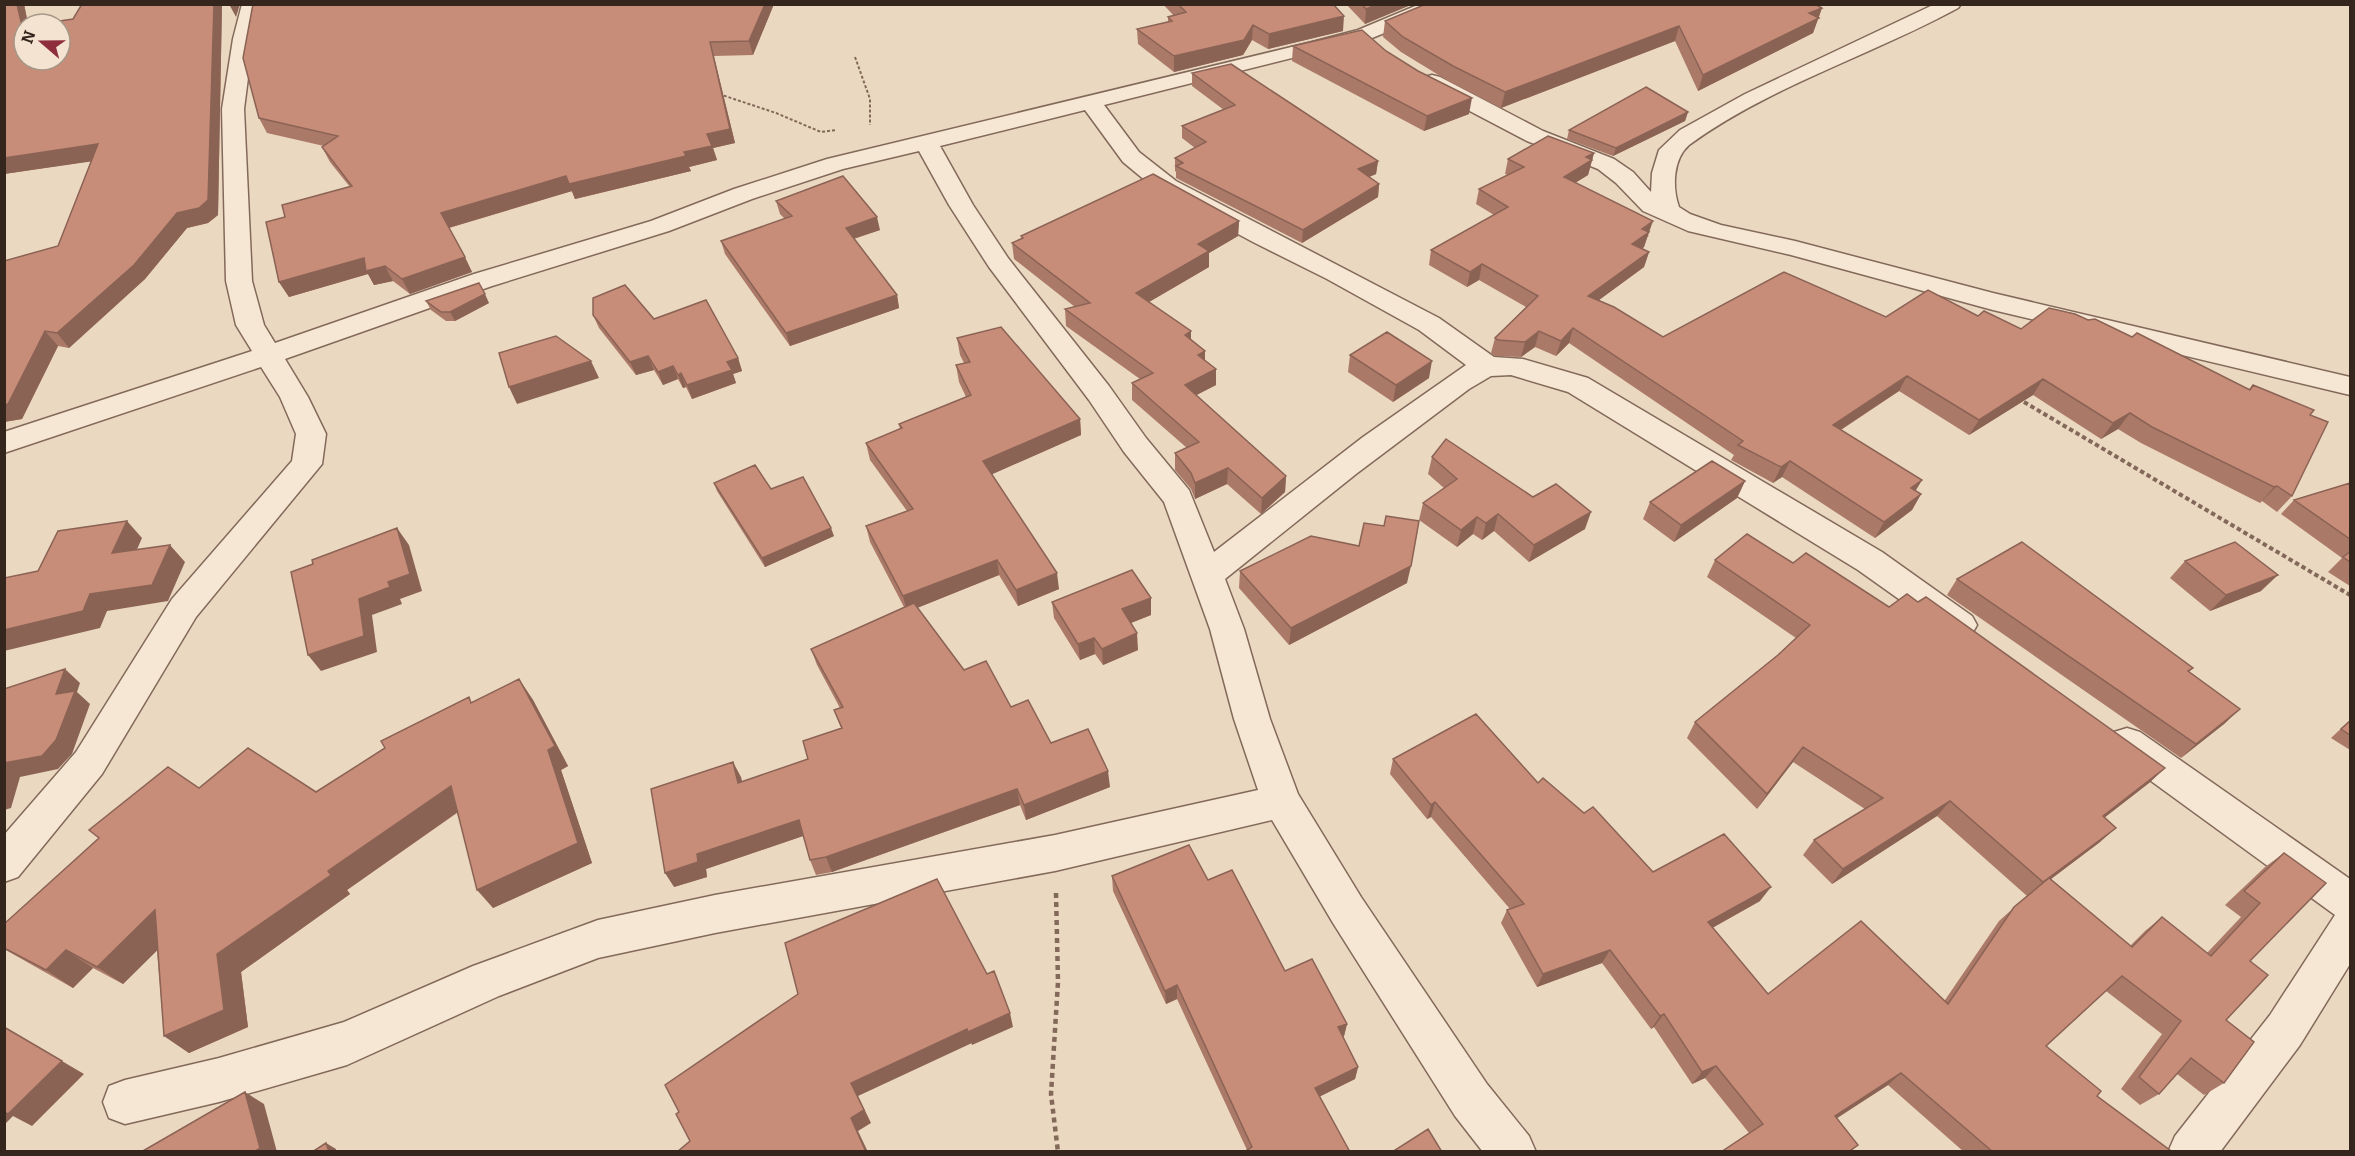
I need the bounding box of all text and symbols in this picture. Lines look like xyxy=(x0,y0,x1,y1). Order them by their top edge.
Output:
north arrow xyxy=(12,12,72,72)
text: N xyxy=(17,28,39,46)

